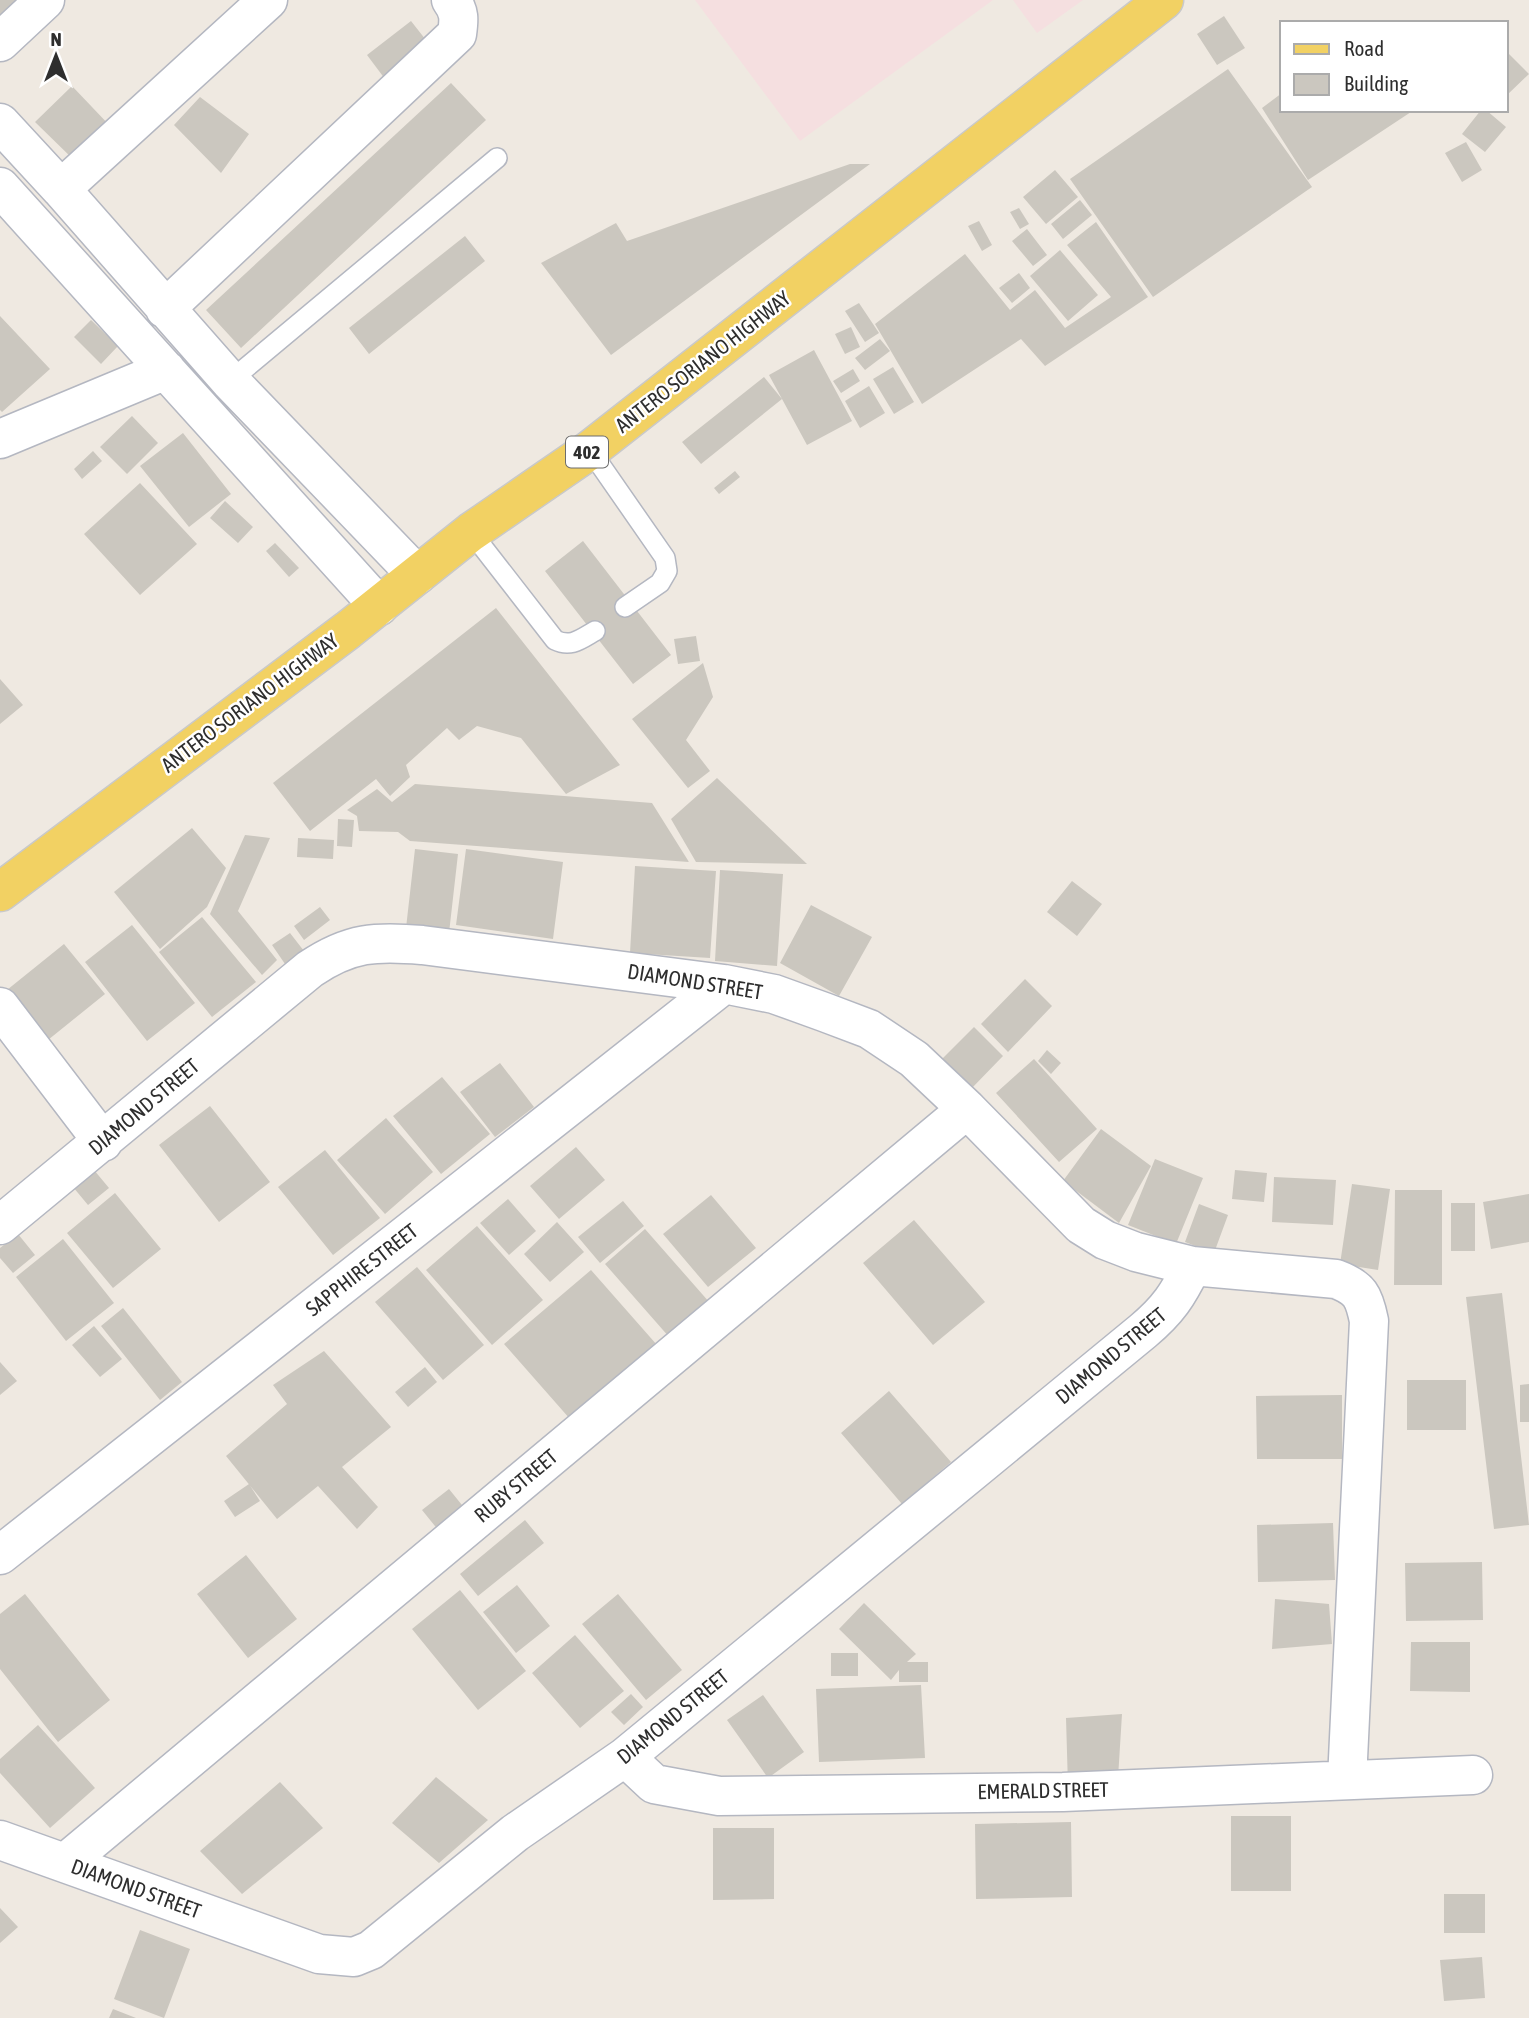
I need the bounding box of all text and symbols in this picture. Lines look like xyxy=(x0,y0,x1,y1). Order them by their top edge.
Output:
north arrow xyxy=(21,21,91,91)
legend xyxy=(1280,21,1508,112)
text: N xyxy=(50,28,62,50)
text: Road xyxy=(1344,36,1384,60)
text: Building xyxy=(1344,71,1408,95)
street label: ANTERO SORIANO HIGHWAY xyxy=(610,285,795,437)
road number: 402 xyxy=(566,436,608,467)
street label: ANTERO SORIANO HIGHWAY xyxy=(156,627,343,777)
street label: DIAMOND STREET xyxy=(626,958,764,1004)
street label: DIAMOND STREET xyxy=(83,1053,203,1159)
street label: SAPPHIRE STREET xyxy=(301,1218,422,1320)
street label: DIAMOND STREET xyxy=(1050,1302,1170,1408)
street label: RUBY STREET xyxy=(469,1444,562,1527)
street label: DIAMOND STREET xyxy=(612,1664,733,1768)
street label: EMERALD STREET xyxy=(977,1777,1109,1803)
street label: DIAMOND STREET xyxy=(68,1853,205,1923)

